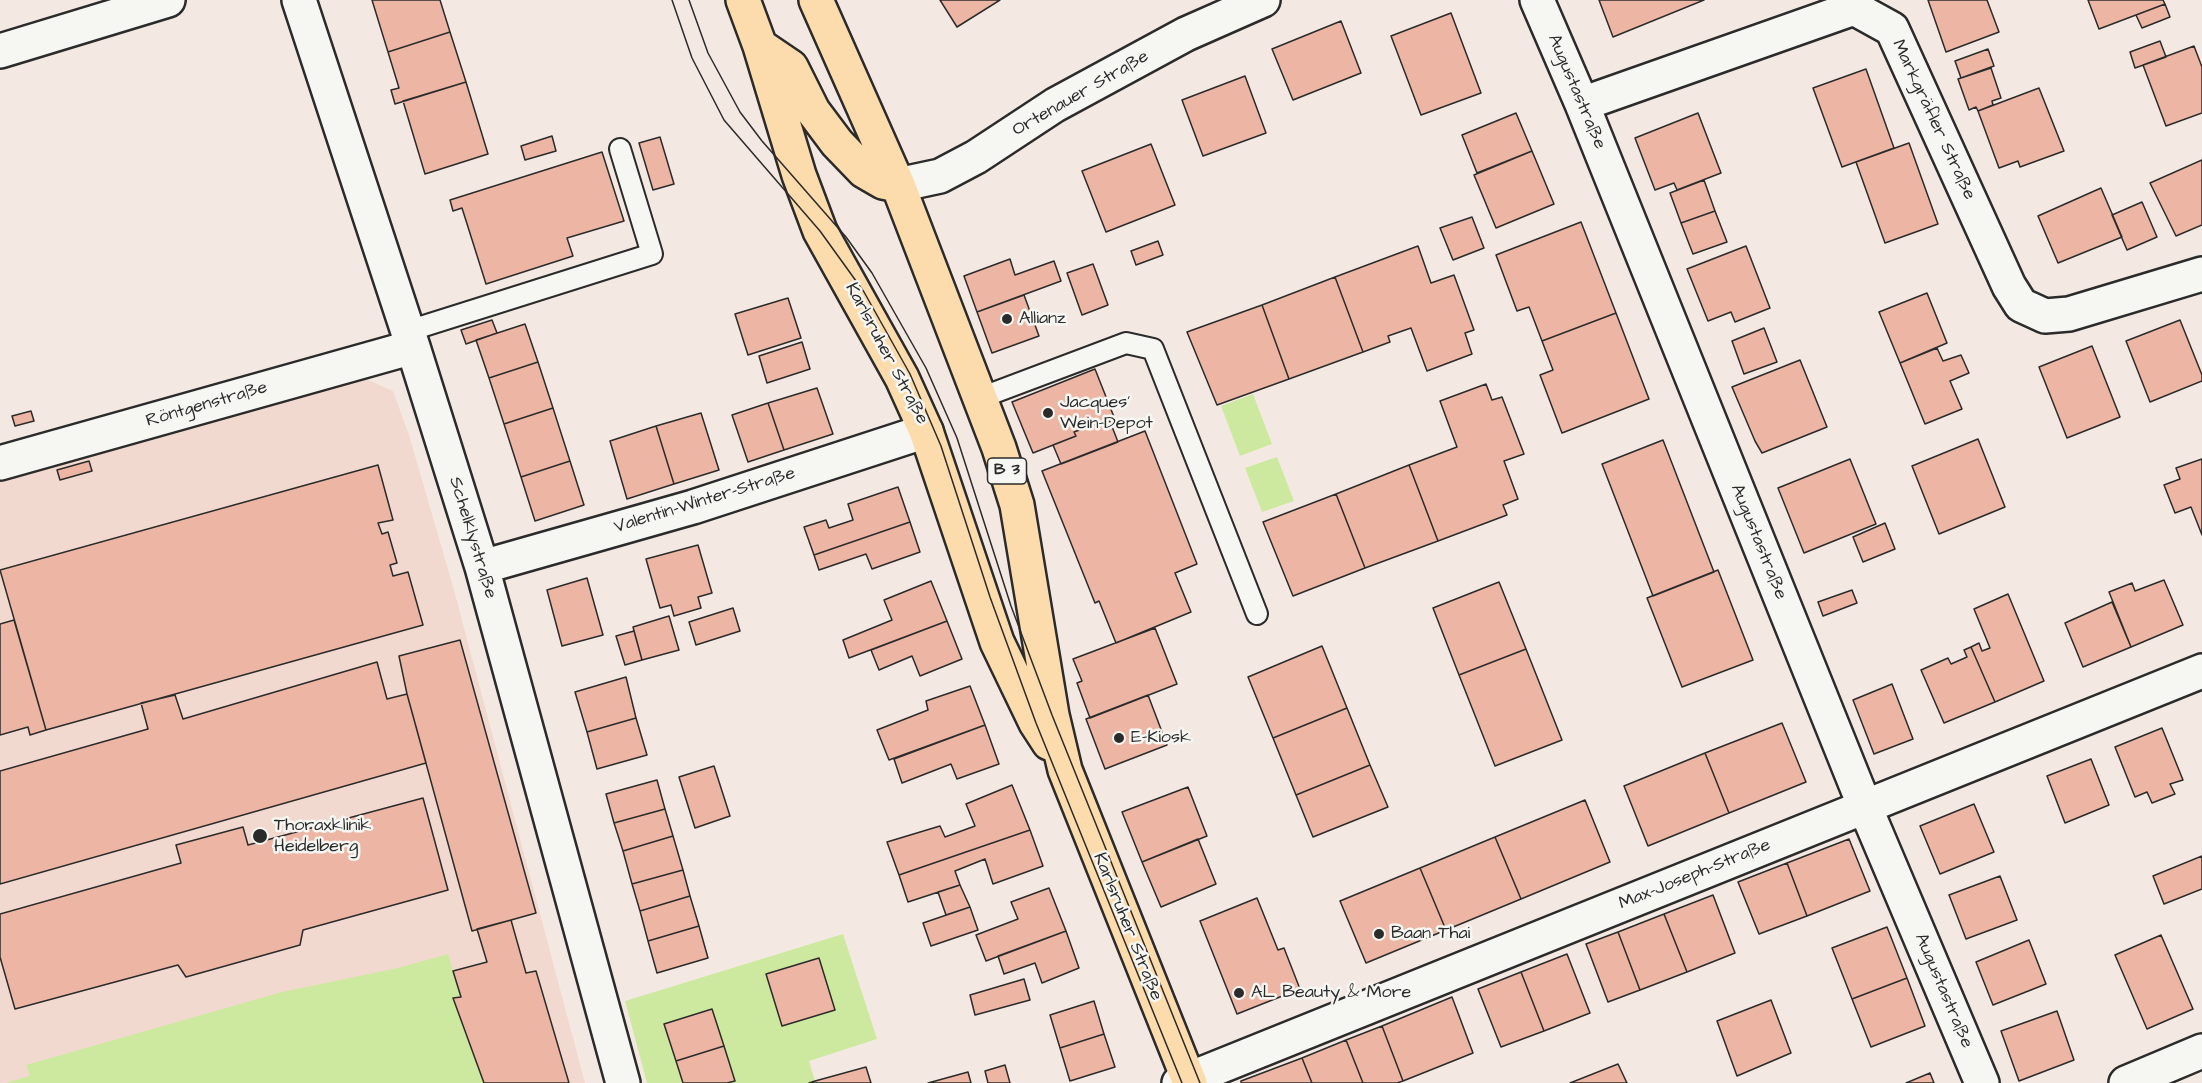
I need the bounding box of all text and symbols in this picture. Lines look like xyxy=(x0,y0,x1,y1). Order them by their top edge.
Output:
street label: Augustastraße xyxy=(1542,31,1610,153)
street label: Markgräfler Straße xyxy=(1886,36,1980,204)
street label: Ortenauer Straße xyxy=(1009,46,1153,142)
street label: Karlsruher Straße xyxy=(840,280,932,428)
place label: Allianz xyxy=(1019,308,1066,330)
marker: Allianz xyxy=(1000,312,1014,326)
street label: Röntgenstraße xyxy=(144,377,270,433)
place label: Jacques’ Wein-Depot xyxy=(1060,392,1153,434)
marker: Jacques’ Wein-Depot xyxy=(1041,406,1055,420)
road number: B 3 xyxy=(988,458,1026,484)
street label: Valentin-Winter-Straße xyxy=(612,463,798,539)
street label: Schelklystraße xyxy=(443,475,501,601)
street label: Augustastraße xyxy=(1725,481,1791,603)
place label: E-Kiosk xyxy=(1131,727,1191,749)
marker: E-Kiosk xyxy=(1112,731,1126,745)
place label: Thoraxklinik Heidelberg xyxy=(274,815,371,858)
marker: Thoraxklinik Heidelberg xyxy=(251,827,269,845)
street label: Max-Joseph-Straße xyxy=(1616,835,1774,915)
street label: Karlsruher Straße xyxy=(1088,850,1166,1004)
place label: Baan Thai xyxy=(1391,923,1470,945)
marker: Baan Thai xyxy=(1372,927,1386,941)
street label: Augustastraße xyxy=(1909,930,1977,1052)
place label: AL Beauty & More xyxy=(1251,982,1411,1004)
marker: AL Beauty & More xyxy=(1232,986,1246,1000)

